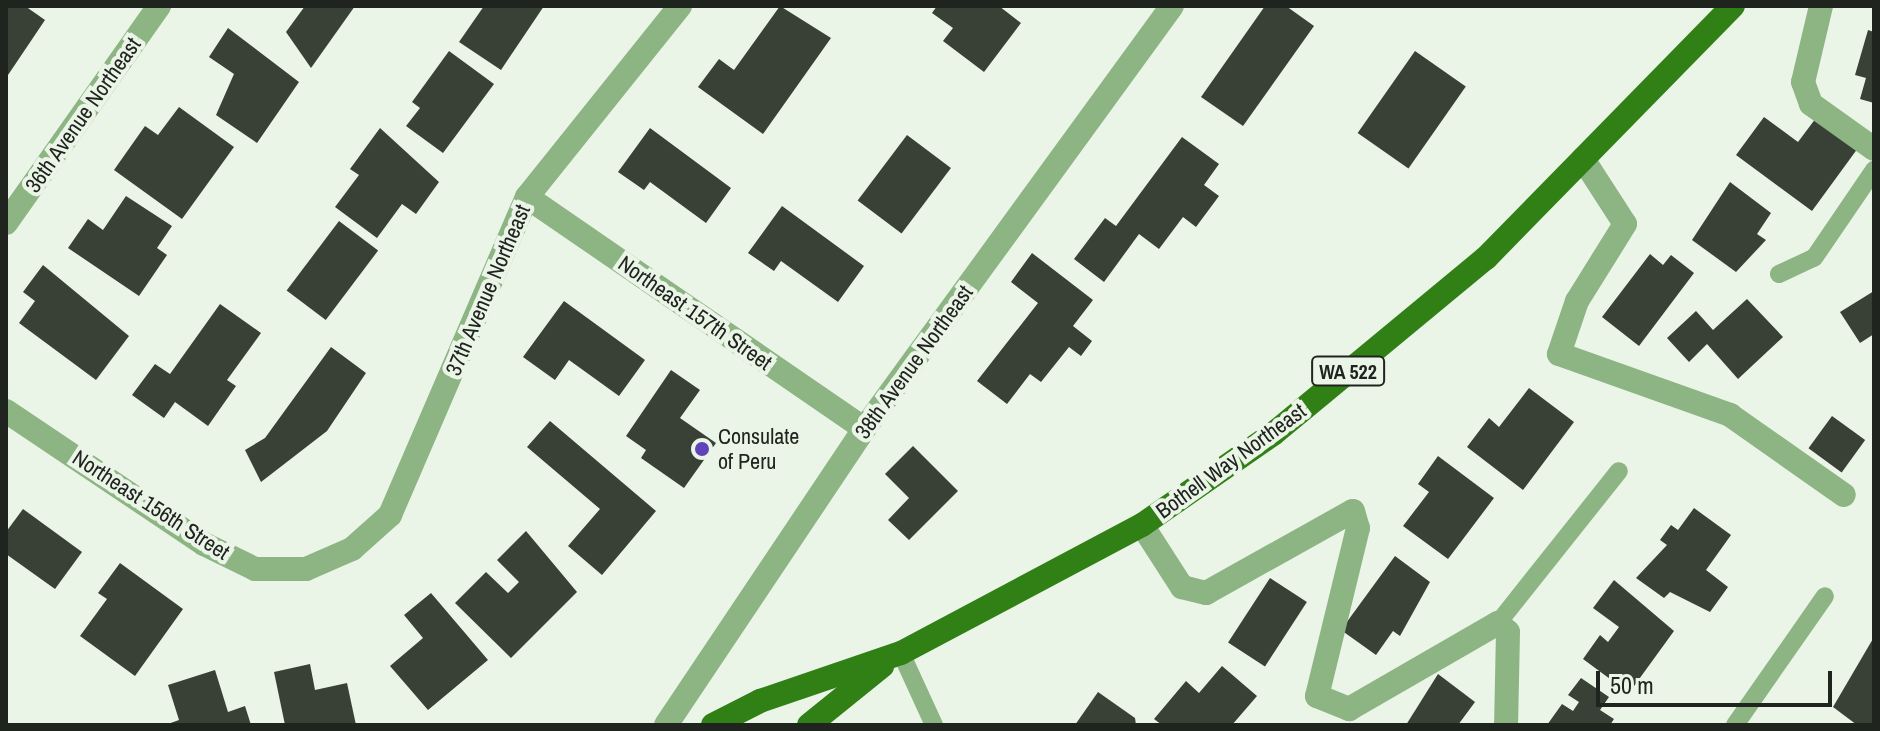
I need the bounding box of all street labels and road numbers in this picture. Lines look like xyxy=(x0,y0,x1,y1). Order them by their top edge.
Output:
street label: 36th Avenue Northeast xyxy=(19,32,147,198)
street label: 37th Avenue Northeast xyxy=(440,200,536,380)
street label: Northeast 157th Street xyxy=(613,250,777,376)
street label: 38th Avenue Northeast xyxy=(849,280,979,444)
road number: WA 522 xyxy=(1310,355,1386,387)
street label: Bothell Way Northeast xyxy=(1151,398,1311,524)
street label: Northeast 156th Street xyxy=(68,444,234,566)

